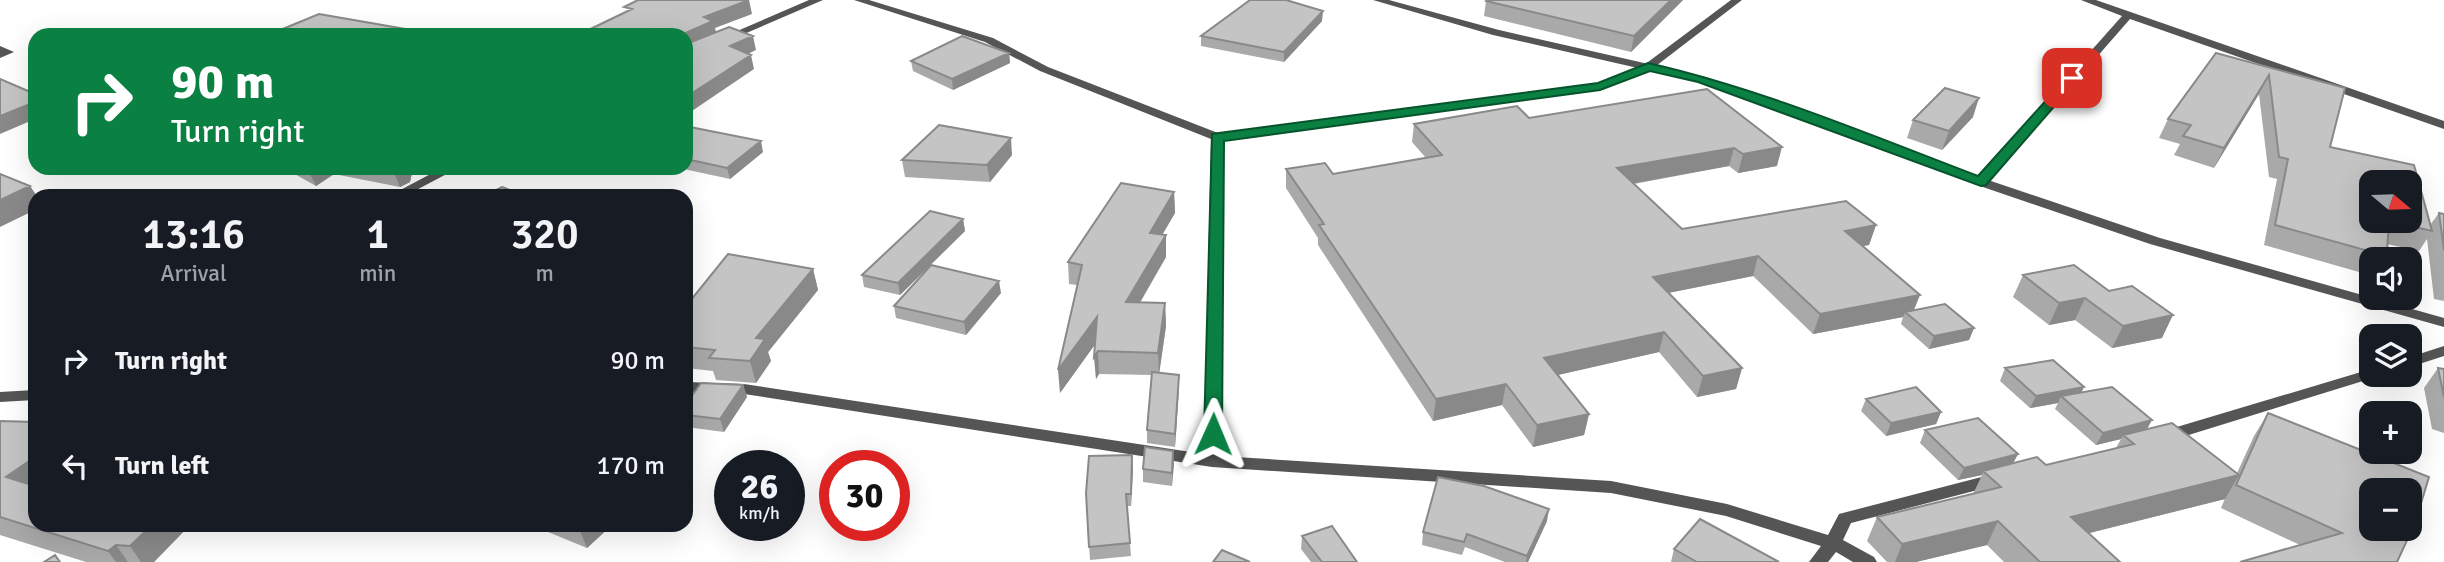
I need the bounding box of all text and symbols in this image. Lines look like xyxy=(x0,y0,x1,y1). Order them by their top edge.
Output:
pin xyxy=(2042,48,2102,108)
text: 90 m xyxy=(171,52,274,112)
icon: right xyxy=(56,56,147,147)
icon: arrive xyxy=(2053,59,2091,97)
text: Turn right xyxy=(171,112,304,151)
north arrow xyxy=(2359,170,2422,233)
map controls xyxy=(2359,170,2422,541)
text: 13:16 xyxy=(142,209,245,260)
text: 1 xyxy=(366,209,389,260)
text: 320 xyxy=(511,209,579,260)
button: sound xyxy=(2359,247,2422,310)
text: Arrival xyxy=(160,259,227,288)
text: min xyxy=(359,259,396,288)
text: m xyxy=(535,259,554,288)
button: layers xyxy=(2359,324,2422,387)
icon: right xyxy=(56,342,94,380)
text: Turn right xyxy=(115,345,227,377)
text: 90 m xyxy=(610,345,665,377)
position arrow xyxy=(1176,397,1250,471)
button: + xyxy=(2359,401,2422,464)
icon: left xyxy=(56,447,94,485)
text: Turn left xyxy=(115,450,209,482)
text: 170 m xyxy=(596,450,665,482)
speed limit sign: 30 xyxy=(819,450,910,541)
text: 26 xyxy=(741,465,778,508)
button: − xyxy=(2359,478,2422,541)
text: km/h xyxy=(739,502,780,524)

